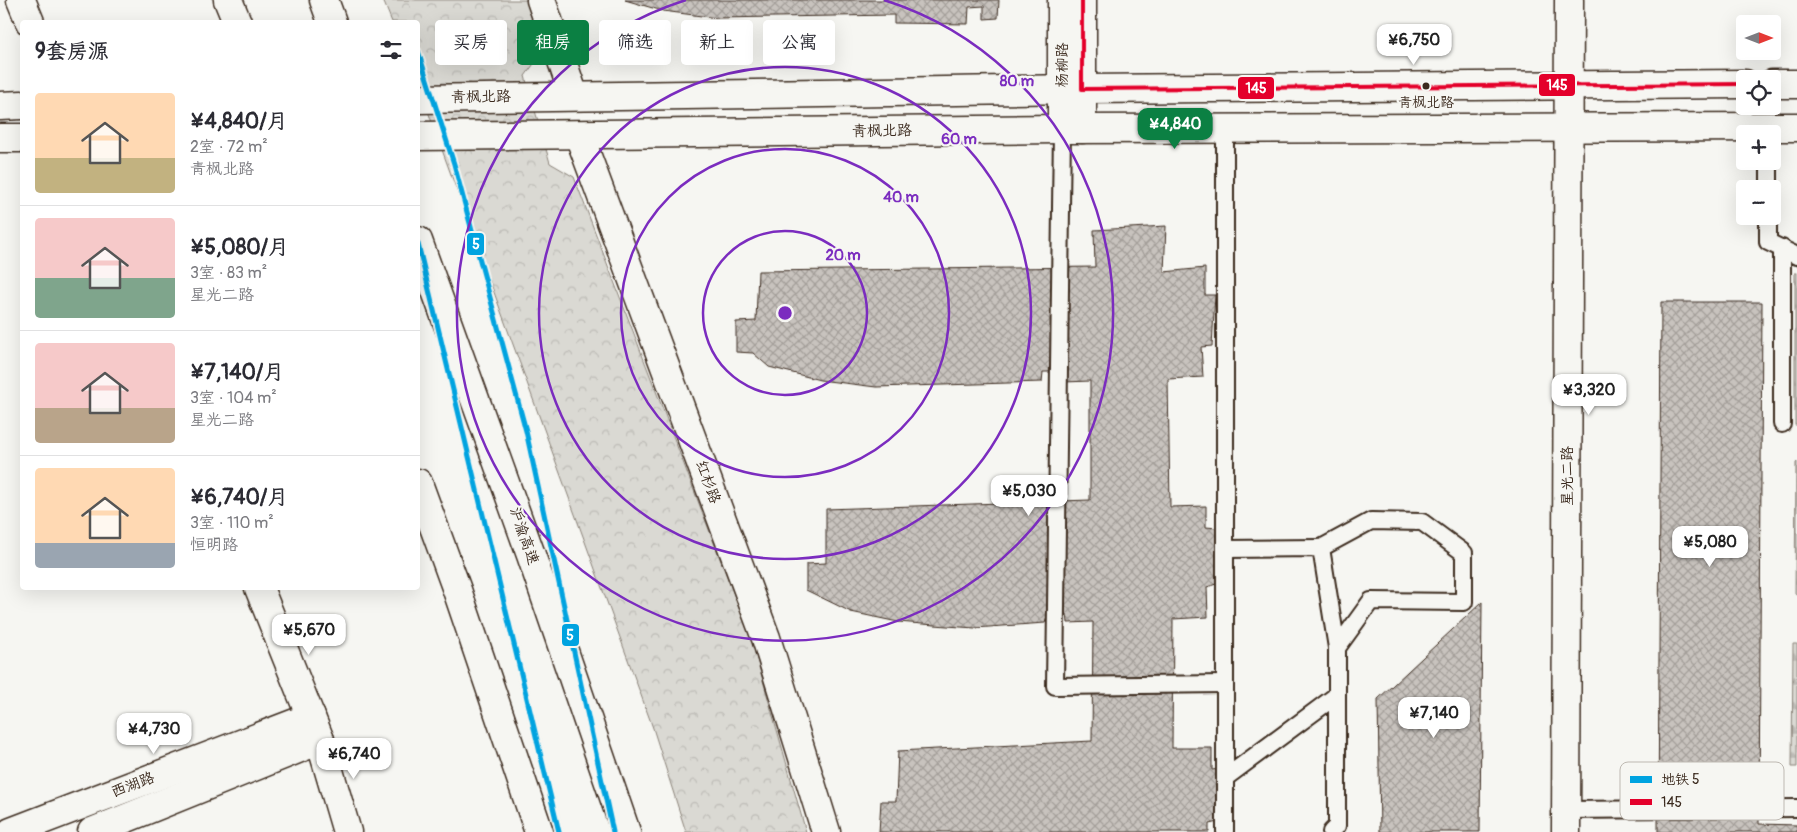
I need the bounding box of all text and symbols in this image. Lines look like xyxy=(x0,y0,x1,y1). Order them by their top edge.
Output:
north arrow xyxy=(1736,15,1781,60)
map controls xyxy=(1736,15,1781,225)
chip: 买房 xyxy=(435,20,507,65)
chip: 租房 xyxy=(517,20,589,65)
chip: 筛选 xyxy=(599,20,671,65)
chip: 新上 xyxy=(681,20,753,65)
chip: 公寓 xyxy=(763,20,835,65)
pin: ¥6,750 xyxy=(1373,23,1455,66)
text: ¥6,750 xyxy=(1388,30,1440,50)
icon: filters xyxy=(377,36,405,64)
text: 9套房源 xyxy=(35,38,109,65)
street label: 杨柳路 xyxy=(1053,42,1072,88)
button: locate xyxy=(1736,70,1781,115)
text: 80 m xyxy=(1000,72,1034,91)
line badge: 145 xyxy=(1538,73,1576,97)
line badge: 145 xyxy=(1237,76,1275,100)
text: 145 xyxy=(1546,77,1568,94)
text: 145 xyxy=(1245,80,1267,97)
marker: 青枫北路 xyxy=(1421,81,1431,91)
street label: 青枫北路 xyxy=(451,87,511,107)
place label: 青枫北路 xyxy=(1398,94,1454,111)
text: ¥4,840/月 xyxy=(190,108,288,135)
pin: ¥4,840 xyxy=(1134,108,1216,150)
icon: home xyxy=(75,113,135,173)
text: ¥4,840 xyxy=(1149,114,1201,134)
street label: 青枫北路 xyxy=(852,121,912,141)
button: + xyxy=(1736,125,1781,170)
text: 60 m xyxy=(941,130,977,149)
text: 2室 · 72 m² xyxy=(190,137,268,157)
text: 青枫北路 xyxy=(190,159,254,179)
button: − xyxy=(1736,180,1781,225)
text: 40 m xyxy=(883,188,919,207)
line badge: 5 xyxy=(466,232,485,256)
text: ¥5,080/月 xyxy=(190,234,289,261)
text: 5 xyxy=(472,236,480,253)
icon: home xyxy=(75,238,135,298)
text: 20 m xyxy=(825,246,861,265)
text: 3室 · 83 m² xyxy=(190,263,267,283)
text: 星光二路 xyxy=(190,285,254,305)
centre of rings xyxy=(776,304,794,322)
text: ¥7,140/月 xyxy=(190,359,284,386)
icon: home xyxy=(75,363,135,423)
pin: ¥3,320 xyxy=(1548,374,1630,416)
text: ¥3,320 xyxy=(1563,380,1615,400)
text: 3室 · 104 m² xyxy=(190,388,277,408)
text: 星光二路 xyxy=(190,410,254,430)
street label: 星光二路 xyxy=(1558,446,1577,506)
street label: 红杉路 xyxy=(691,458,725,506)
pin: ¥5,030 xyxy=(988,474,1070,517)
text: ¥5,030 xyxy=(1002,481,1056,501)
text: ¥6,740/月 xyxy=(190,484,288,511)
icon: home xyxy=(75,488,135,548)
street label: 沪渝高速 xyxy=(505,505,543,567)
text: 3室 · 110 m² xyxy=(190,513,274,533)
pin: ¥5,080 xyxy=(1669,526,1751,568)
text: ¥5,080 xyxy=(1683,532,1737,552)
text: 恒明路 xyxy=(190,535,238,555)
pin: ¥5,670 xyxy=(268,614,350,656)
text: ¥5,670 xyxy=(283,620,335,640)
line badge: 5 xyxy=(561,623,580,647)
text: 5 xyxy=(566,627,574,644)
pin: ¥7,140 xyxy=(1393,696,1475,739)
text: ¥7,140 xyxy=(1409,703,1459,723)
pin: ¥4,730 xyxy=(113,712,195,755)
text: ¥4,730 xyxy=(128,719,180,739)
pin: ¥6,740 xyxy=(313,738,395,780)
text: ¥6,740 xyxy=(327,744,381,764)
legend xyxy=(1620,762,1784,820)
street label: 西湖路 xyxy=(109,768,157,802)
text: 地铁 5 xyxy=(1661,771,1700,788)
text: 145 xyxy=(1661,794,1682,811)

